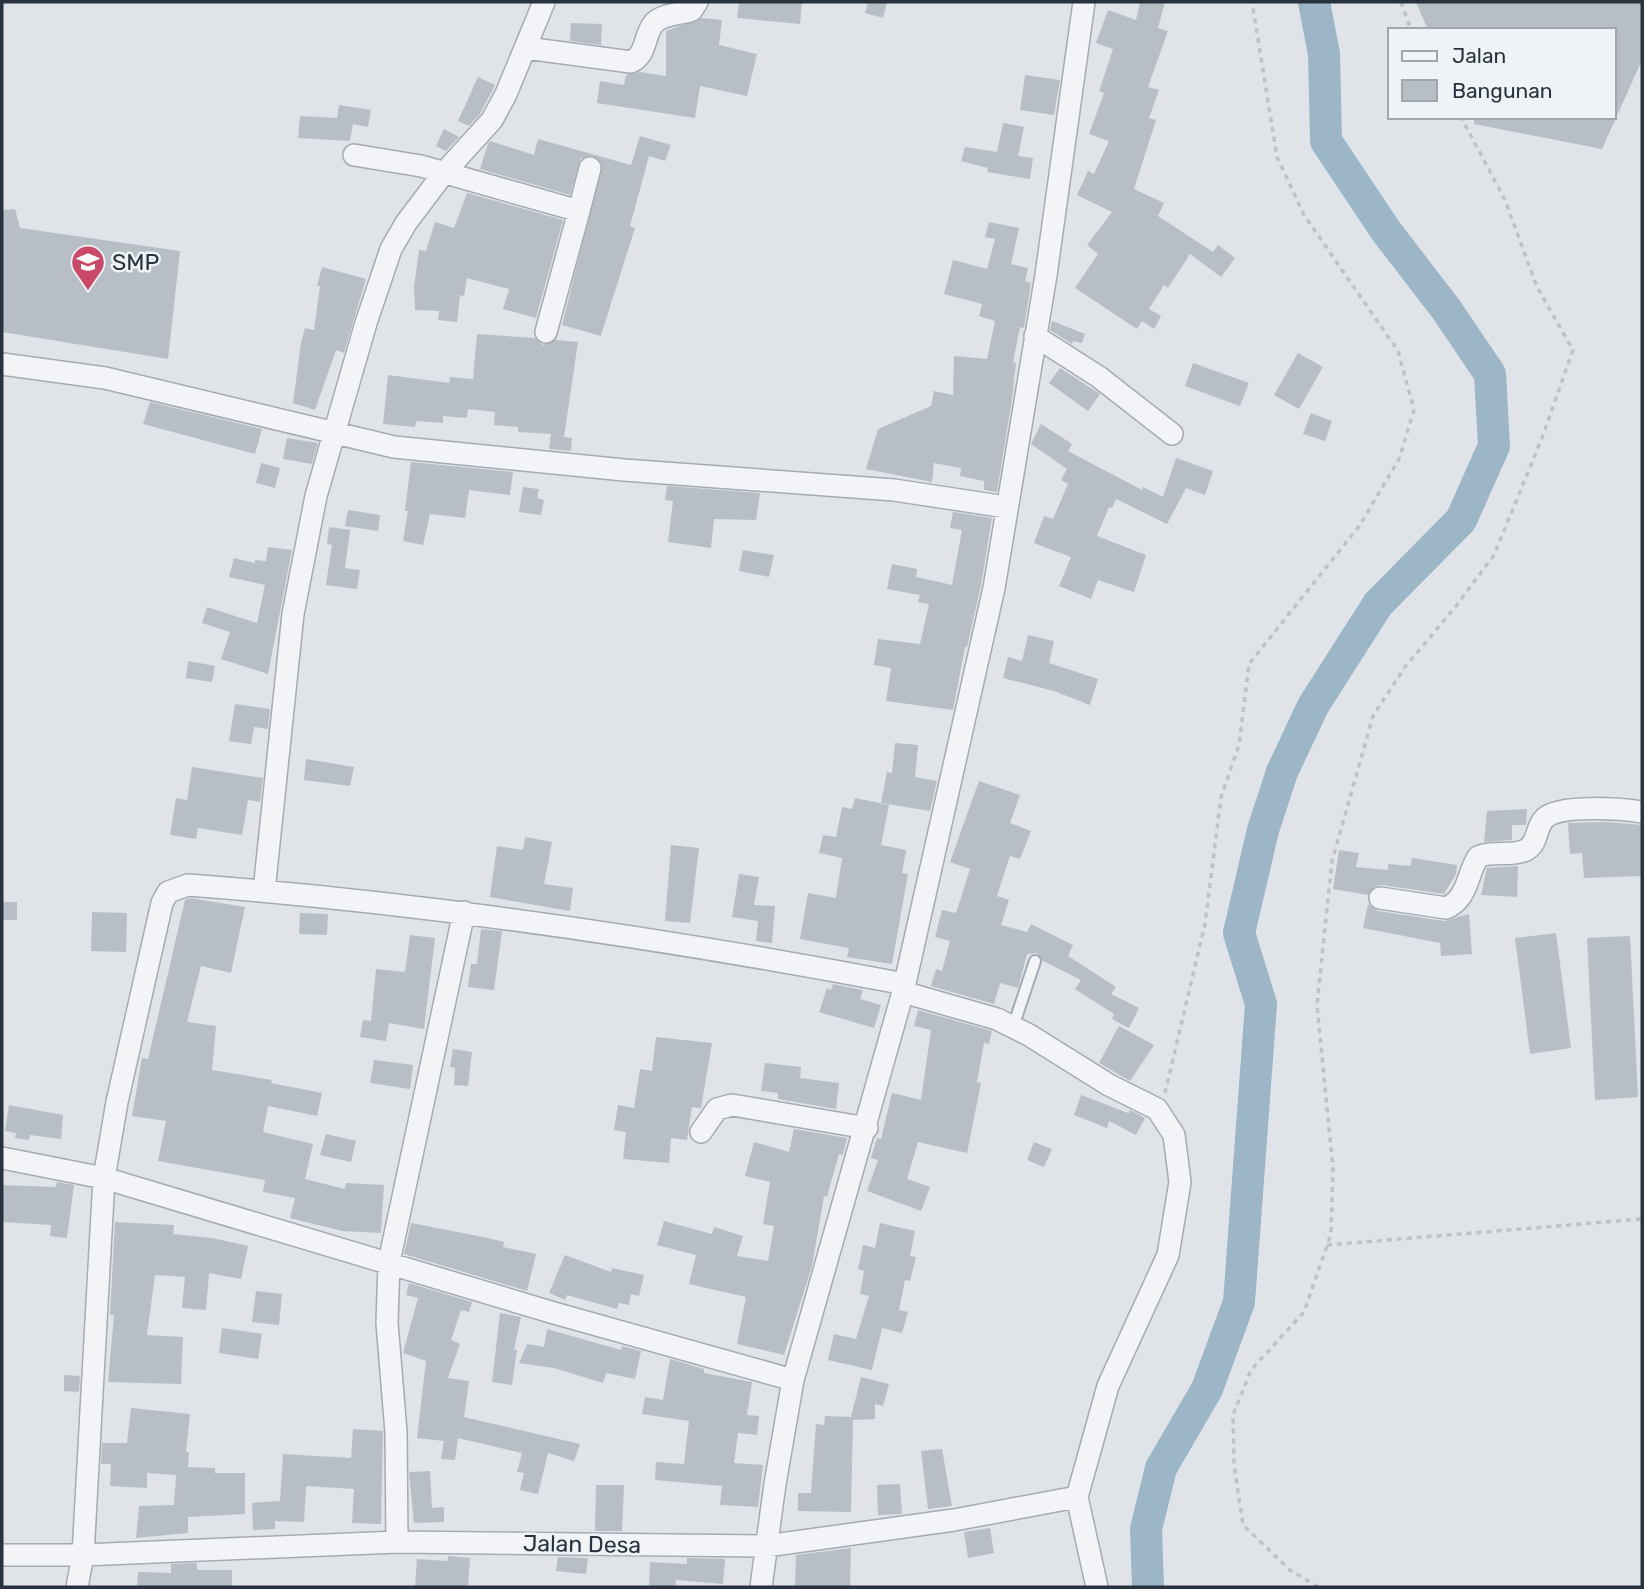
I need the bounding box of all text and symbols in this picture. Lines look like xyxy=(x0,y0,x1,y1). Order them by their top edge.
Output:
legend xyxy=(1388,28,1616,119)
text: Jalan xyxy=(1452,43,1506,68)
text: Bangunan xyxy=(1452,78,1553,103)
school or university icon: SMP xyxy=(69,243,107,292)
place label: SMP xyxy=(112,248,159,276)
street label: Jalan Desa xyxy=(523,1529,641,1559)

